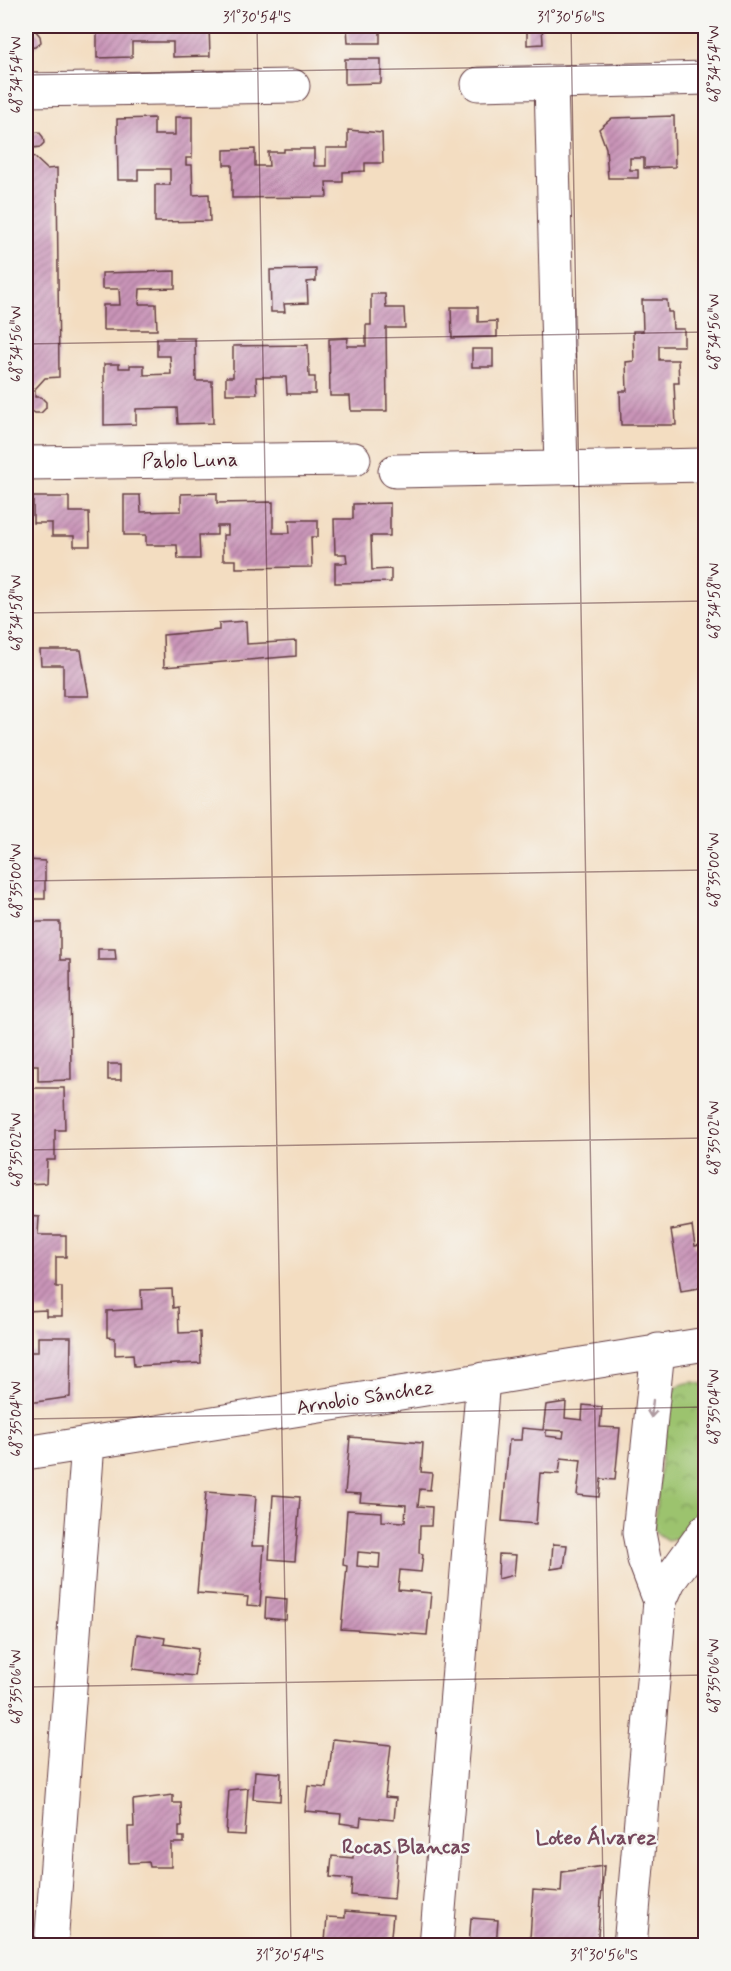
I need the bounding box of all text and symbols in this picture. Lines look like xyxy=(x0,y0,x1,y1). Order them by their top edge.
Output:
text: 31°30'54"S xyxy=(223,8,291,28)
text: 31°30'56"S xyxy=(537,8,605,28)
text: 68°34'54"W xyxy=(705,25,725,103)
text: 68°34'54"W xyxy=(7,36,27,114)
text: 68°34'56"W xyxy=(705,294,725,370)
text: 68°34'56"W xyxy=(7,306,27,382)
street label: Pablo Luna xyxy=(142,447,238,475)
text: 68°34'58"W xyxy=(705,563,725,639)
text: 68°34'58"W xyxy=(7,575,27,651)
text: 68°35'00"W xyxy=(705,833,725,907)
text: 68°35'00"W xyxy=(7,844,27,918)
text: 68°35'02"W xyxy=(705,1101,725,1175)
text: 68°35'02"W xyxy=(7,1113,27,1187)
text: 68°35'04"W xyxy=(705,1369,725,1445)
street label: Arnobio Sánchez xyxy=(294,1374,436,1422)
text: 68°35'04"W xyxy=(7,1381,27,1457)
one-way arrow xyxy=(646,1398,657,1418)
text: 68°35'06"W xyxy=(705,1639,725,1713)
text: 68°35'06"W xyxy=(7,1650,27,1724)
district label: Loteo Álvarez xyxy=(535,1824,657,1852)
district label: Rocas Blancas xyxy=(342,1833,471,1861)
text: 31°30'54"S xyxy=(256,1946,324,1966)
text: 31°30'56"S xyxy=(570,1946,638,1966)

